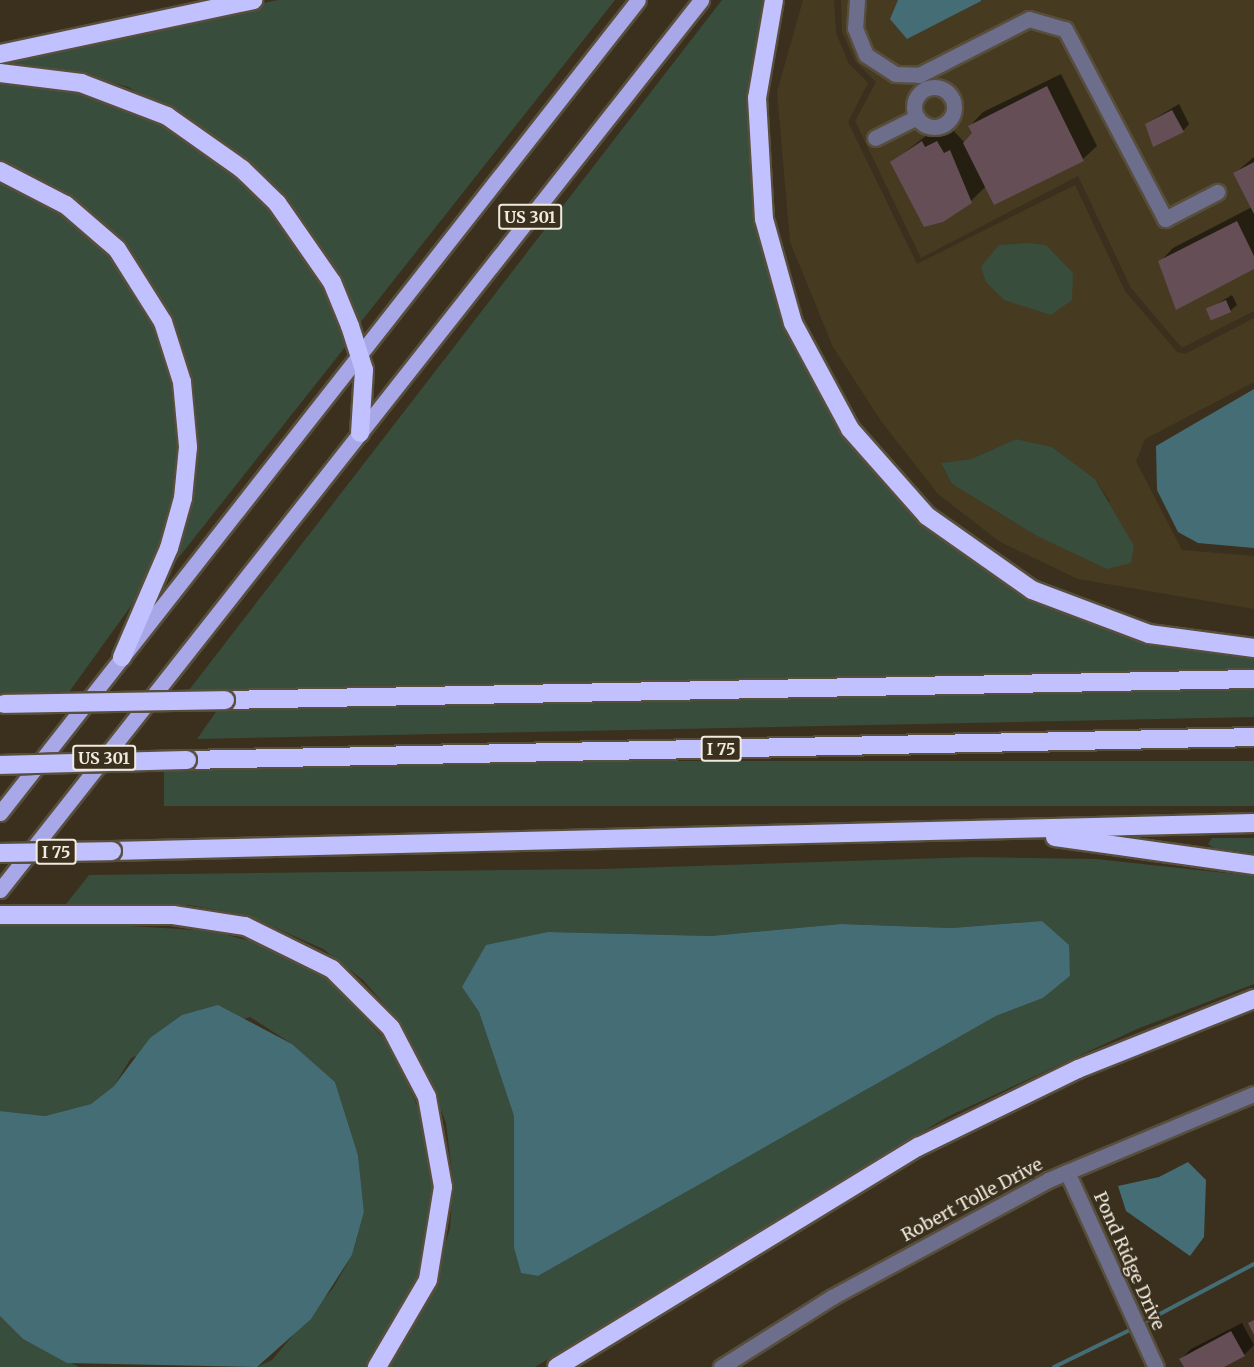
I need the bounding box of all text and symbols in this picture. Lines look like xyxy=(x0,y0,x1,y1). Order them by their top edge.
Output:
road number: US 301 xyxy=(497,204,563,230)
road number: I 75 xyxy=(700,736,742,762)
road number: US 301 xyxy=(71,745,137,771)
road number: I 75 xyxy=(35,839,77,865)
street label: Robert Tolle Drive xyxy=(898,1154,1046,1246)
street label: Pond Ridge Drive xyxy=(1089,1189,1169,1333)

